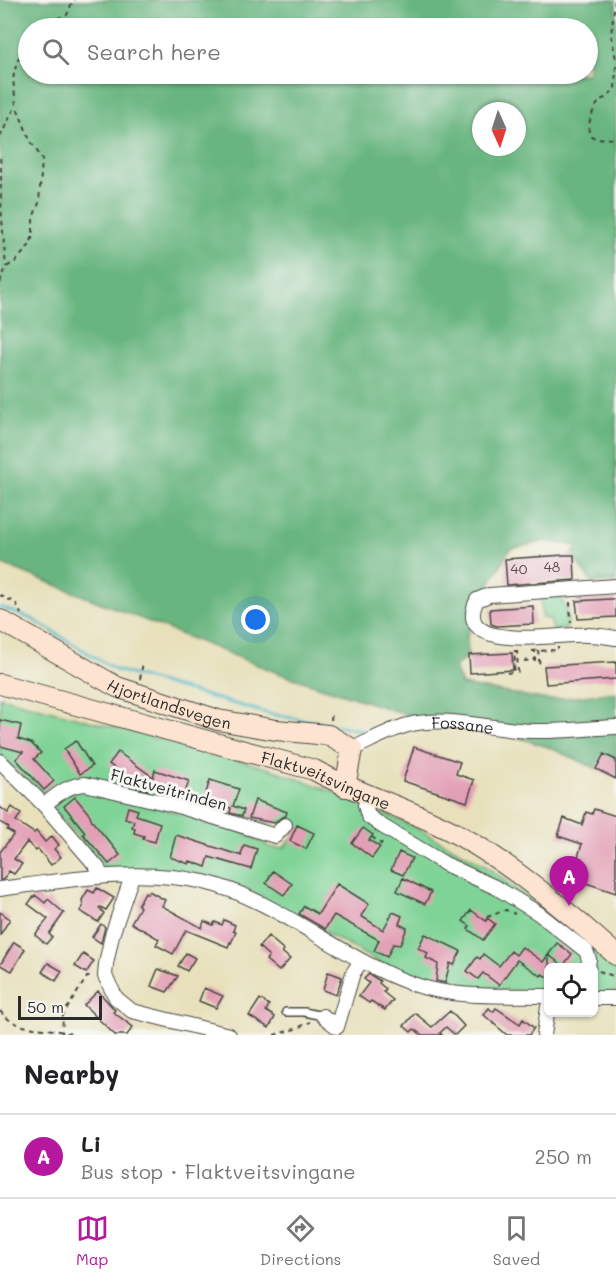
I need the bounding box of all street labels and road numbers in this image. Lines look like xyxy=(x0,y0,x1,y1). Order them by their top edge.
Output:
street label: Hjortlandsvegen xyxy=(104,673,233,733)
street label: Fossane xyxy=(431,711,495,738)
street label: Flaktveitsvingane xyxy=(259,746,394,813)
street label: Flaktveitrinden xyxy=(109,763,229,815)

